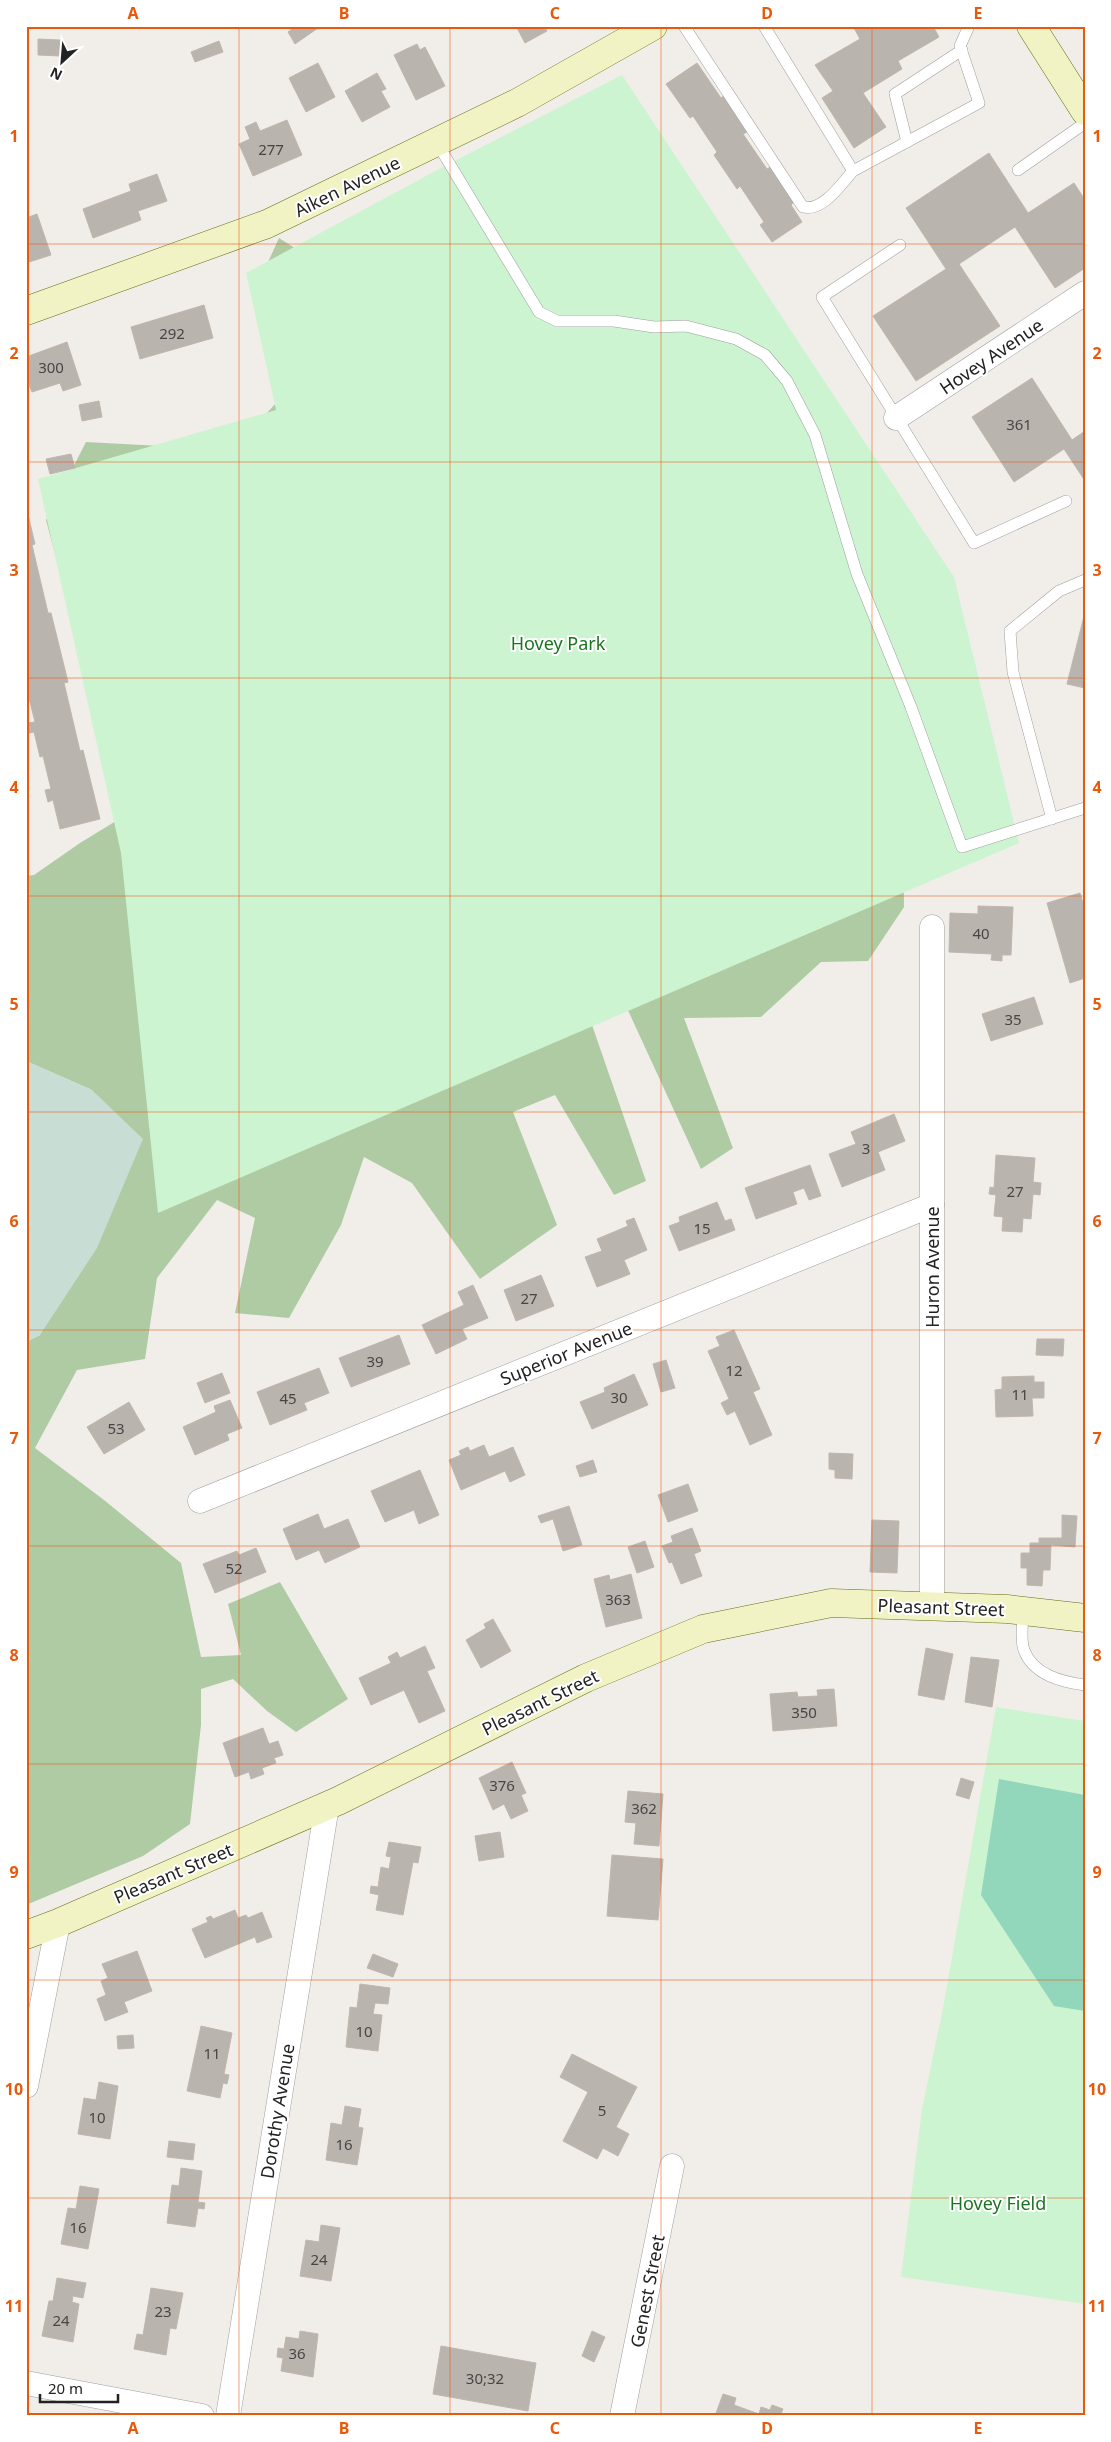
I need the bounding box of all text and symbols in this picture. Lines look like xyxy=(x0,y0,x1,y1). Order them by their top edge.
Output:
text: A xyxy=(127,2,139,24)
text: B xyxy=(339,2,349,24)
text: C xyxy=(550,2,560,24)
text: D xyxy=(761,2,773,24)
text: E xyxy=(974,2,983,24)
north arrow xyxy=(38,38,88,88)
text: N xyxy=(47,63,65,85)
text: 1 xyxy=(9,125,19,147)
text: 1 xyxy=(1092,125,1102,147)
house number: 277 xyxy=(258,139,284,159)
street label: Aiken Avenue xyxy=(290,150,404,222)
street label: Hovey Avenue xyxy=(935,313,1047,399)
house number: 292 xyxy=(159,323,185,343)
text: 2 xyxy=(9,342,19,364)
text: 2 xyxy=(1092,342,1102,364)
house number: 300 xyxy=(38,357,64,377)
house number: 361 xyxy=(1006,414,1032,434)
text: 3 xyxy=(9,559,19,581)
text: 3 xyxy=(1092,559,1102,581)
park label: Hovey Park xyxy=(511,631,606,655)
text: 4 xyxy=(9,776,19,798)
text: 4 xyxy=(1092,776,1102,798)
house number: 40 xyxy=(972,923,990,943)
text: 5 xyxy=(9,993,19,1015)
text: 5 xyxy=(1092,993,1102,1015)
house number: 35 xyxy=(1004,1009,1022,1029)
house number: 3 xyxy=(862,1138,870,1158)
house number: 27 xyxy=(1006,1181,1024,1201)
street label: Huron Avenue xyxy=(920,1206,944,1328)
text: 6 xyxy=(9,1210,19,1232)
text: 6 xyxy=(1092,1210,1102,1232)
house number: 15 xyxy=(693,1218,711,1238)
house number: 27 xyxy=(520,1288,538,1308)
street label: Superior Avenue xyxy=(496,1316,636,1390)
house number: 39 xyxy=(366,1351,384,1371)
house number: 12 xyxy=(725,1360,743,1380)
house number: 11 xyxy=(1011,1384,1029,1404)
house number: 30 xyxy=(610,1387,628,1407)
house number: 45 xyxy=(279,1388,297,1408)
house number: 53 xyxy=(107,1418,125,1438)
text: 7 xyxy=(9,1427,19,1449)
text: 7 xyxy=(1092,1427,1102,1449)
house number: 52 xyxy=(225,1558,243,1578)
house number: 363 xyxy=(605,1589,631,1609)
street label: Pleasant Street xyxy=(877,1593,1005,1621)
text: 8 xyxy=(9,1644,19,1666)
text: 8 xyxy=(1092,1644,1102,1666)
street label: Pleasant Street xyxy=(478,1663,603,1741)
house number: 350 xyxy=(791,1702,817,1722)
house number: 376 xyxy=(489,1775,515,1795)
house number: 362 xyxy=(631,1798,657,1818)
street label: Pleasant Street xyxy=(110,1837,237,1909)
text: 9 xyxy=(9,1861,19,1883)
text: 9 xyxy=(1092,1861,1102,1883)
house number: 10 xyxy=(355,2021,373,2041)
street label: Dorothy Avenue xyxy=(254,2042,300,2180)
house number: 11 xyxy=(203,2043,221,2063)
text: 10 xyxy=(5,2078,23,2100)
text: 10 xyxy=(1088,2078,1106,2100)
house number: 5 xyxy=(598,2100,606,2120)
house number: 10 xyxy=(88,2107,106,2127)
house number: 16 xyxy=(335,2134,353,2154)
park label: Hovey Field xyxy=(950,2191,1046,2215)
house number: 16 xyxy=(69,2217,87,2237)
street label: Genest Street xyxy=(624,2232,670,2350)
house number: 24 xyxy=(310,2249,328,2269)
text: 11 xyxy=(5,2295,23,2317)
text: 11 xyxy=(1088,2295,1106,2317)
house number: 23 xyxy=(154,2301,172,2321)
house number: 24 xyxy=(52,2310,70,2330)
house number: 36 xyxy=(288,2343,306,2363)
house number: 30;32 xyxy=(466,2368,504,2388)
scale bar xyxy=(40,2372,118,2404)
text: 20 m xyxy=(48,2378,83,2398)
text: A xyxy=(127,2417,139,2439)
text: B xyxy=(339,2417,349,2439)
text: C xyxy=(550,2417,560,2439)
text: D xyxy=(761,2417,773,2439)
text: E xyxy=(974,2417,983,2439)

